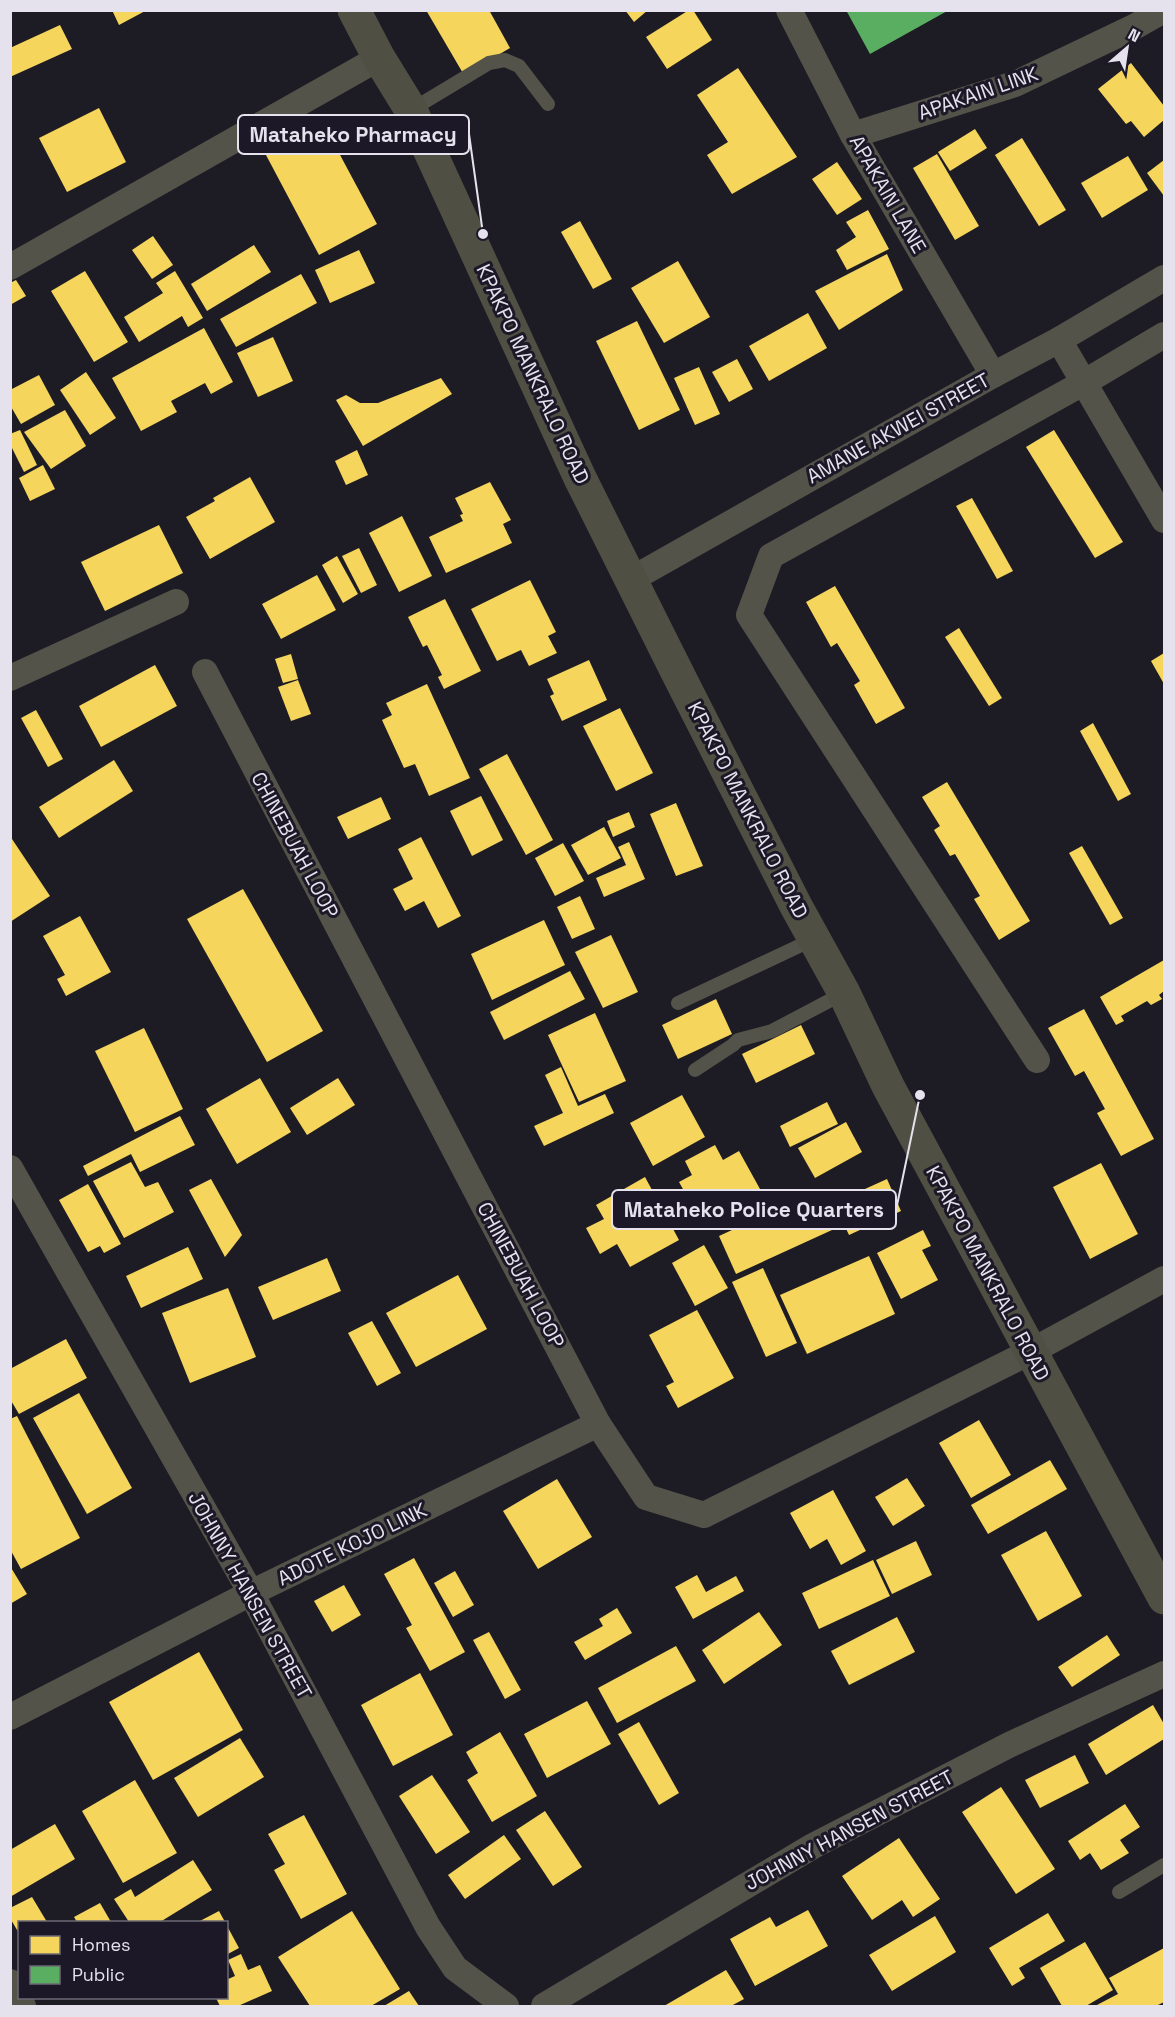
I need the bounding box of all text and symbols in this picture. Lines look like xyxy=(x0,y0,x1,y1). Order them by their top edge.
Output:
north arrow xyxy=(1097,18,1157,78)
text: N xyxy=(1124,24,1144,47)
street label: APAKAIN LINK xyxy=(914,60,1042,126)
callout: Mataheko Pharmacy xyxy=(238,115,469,154)
text: Mataheko Pharmacy xyxy=(249,121,457,148)
street label: APAKAIN LANE xyxy=(844,130,932,258)
street label: KPAKPO MANKRALO ROAD xyxy=(471,260,595,488)
street label: AMANE AKWEI STREET xyxy=(802,367,995,489)
street label: KPAKPO MANKRALO ROAD xyxy=(682,697,814,923)
street label: CHINEBUAH LOOP xyxy=(246,767,344,923)
street label: KPAKPO MANKRALO ROAD xyxy=(920,1161,1056,1385)
callout: Mataheko Police Quarters xyxy=(612,1190,896,1229)
text: Mataheko Police Quarters xyxy=(624,1196,884,1223)
street label: CHINEBUAH LOOP xyxy=(472,1197,570,1353)
street label: JOHNNY HANSEN STREET xyxy=(182,1487,318,1703)
street label: ADOTE KOJO LINK xyxy=(273,1497,431,1591)
street label: JOHNNY HANSEN STREET xyxy=(740,1764,958,1896)
legend xyxy=(18,1921,228,1999)
text: Homes xyxy=(72,1933,131,1956)
text: Public xyxy=(72,1963,125,1986)

